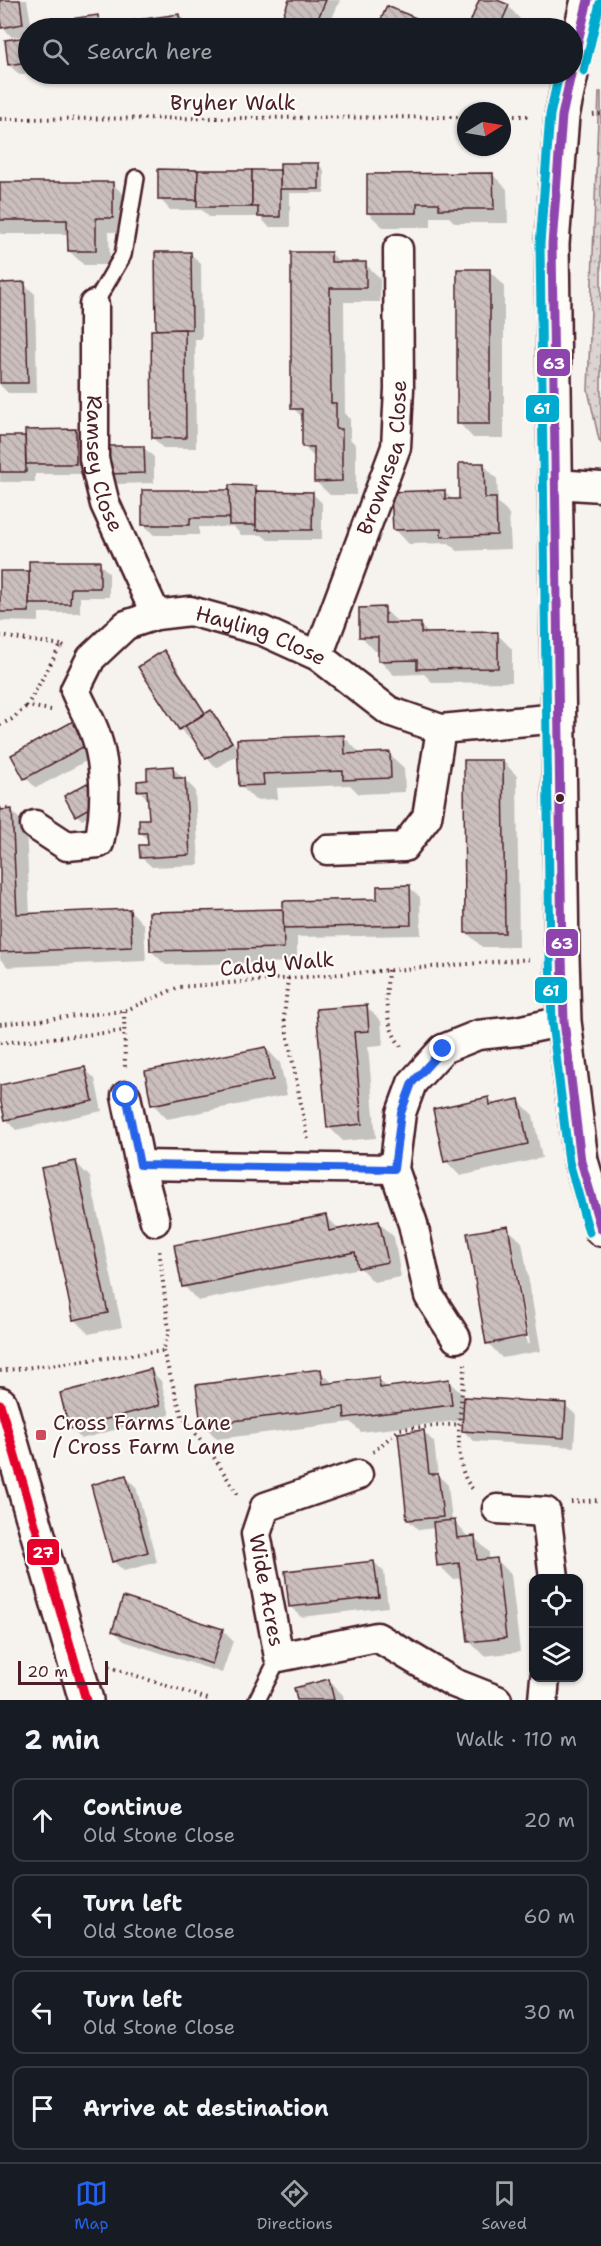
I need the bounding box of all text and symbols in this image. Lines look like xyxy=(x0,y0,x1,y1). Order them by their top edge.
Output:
search box xyxy=(18,18,583,84)
icon: search xyxy=(39,35,72,68)
text: Search here xyxy=(87,37,213,66)
street label: Bryher Walk xyxy=(170,89,296,117)
north arrow xyxy=(457,102,511,156)
line badge: 63 xyxy=(536,348,571,377)
text: 63 xyxy=(543,353,565,374)
street label: Brownsea Close xyxy=(350,380,413,539)
line badge: 61 xyxy=(525,394,560,423)
street label: Ramsey Close xyxy=(80,395,130,537)
text: 61 xyxy=(533,398,551,419)
street label: Hayling Close xyxy=(192,599,333,672)
unlabelled marker xyxy=(554,792,566,804)
line badge: 63 xyxy=(545,928,579,957)
text: 63 xyxy=(551,933,573,954)
street label: Caldy Walk xyxy=(219,945,335,983)
line badge: 61 xyxy=(534,976,568,1004)
text: 61 xyxy=(542,980,560,1001)
route end xyxy=(429,1035,455,1061)
route start xyxy=(112,1081,138,1107)
place label: Cross Farms Lane / Cross Farm Lane xyxy=(53,1409,236,1461)
marker: Cross Farms Lane / Cross Farm Lane xyxy=(34,1428,48,1442)
street label: Wide Acres xyxy=(242,1532,291,1649)
line badge: 27 xyxy=(26,1538,60,1566)
text: 27 xyxy=(32,1542,54,1563)
map controls xyxy=(529,1574,583,1682)
button: locate xyxy=(529,1574,583,1628)
button: layers xyxy=(529,1628,583,1682)
scale bar xyxy=(18,1658,108,1686)
text: 20 m xyxy=(27,1661,68,1682)
text: 2 min xyxy=(24,1722,100,1757)
text: Walk · 110 m xyxy=(456,1726,577,1752)
text: Continue xyxy=(83,1793,183,1822)
icon: ahead xyxy=(26,1804,59,1837)
text: 20 m xyxy=(524,1807,575,1833)
text: Old Stone Close xyxy=(83,1822,235,1848)
text: Turn left xyxy=(83,1889,182,1918)
icon: left xyxy=(26,1900,59,1933)
text: 60 m xyxy=(523,1903,575,1929)
text: Old Stone Close xyxy=(83,1918,235,1944)
text: Turn left xyxy=(83,1985,182,2014)
icon: left xyxy=(26,1996,59,2029)
text: 30 m xyxy=(523,1999,575,2025)
text: Old Stone Close xyxy=(83,2014,235,2040)
icon: arrive xyxy=(26,2092,59,2125)
text: Arrive at destination xyxy=(83,2094,329,2123)
tab: Map xyxy=(74,2177,108,2234)
tab: Directions xyxy=(257,2177,333,2234)
tab: Saved xyxy=(481,2177,527,2234)

